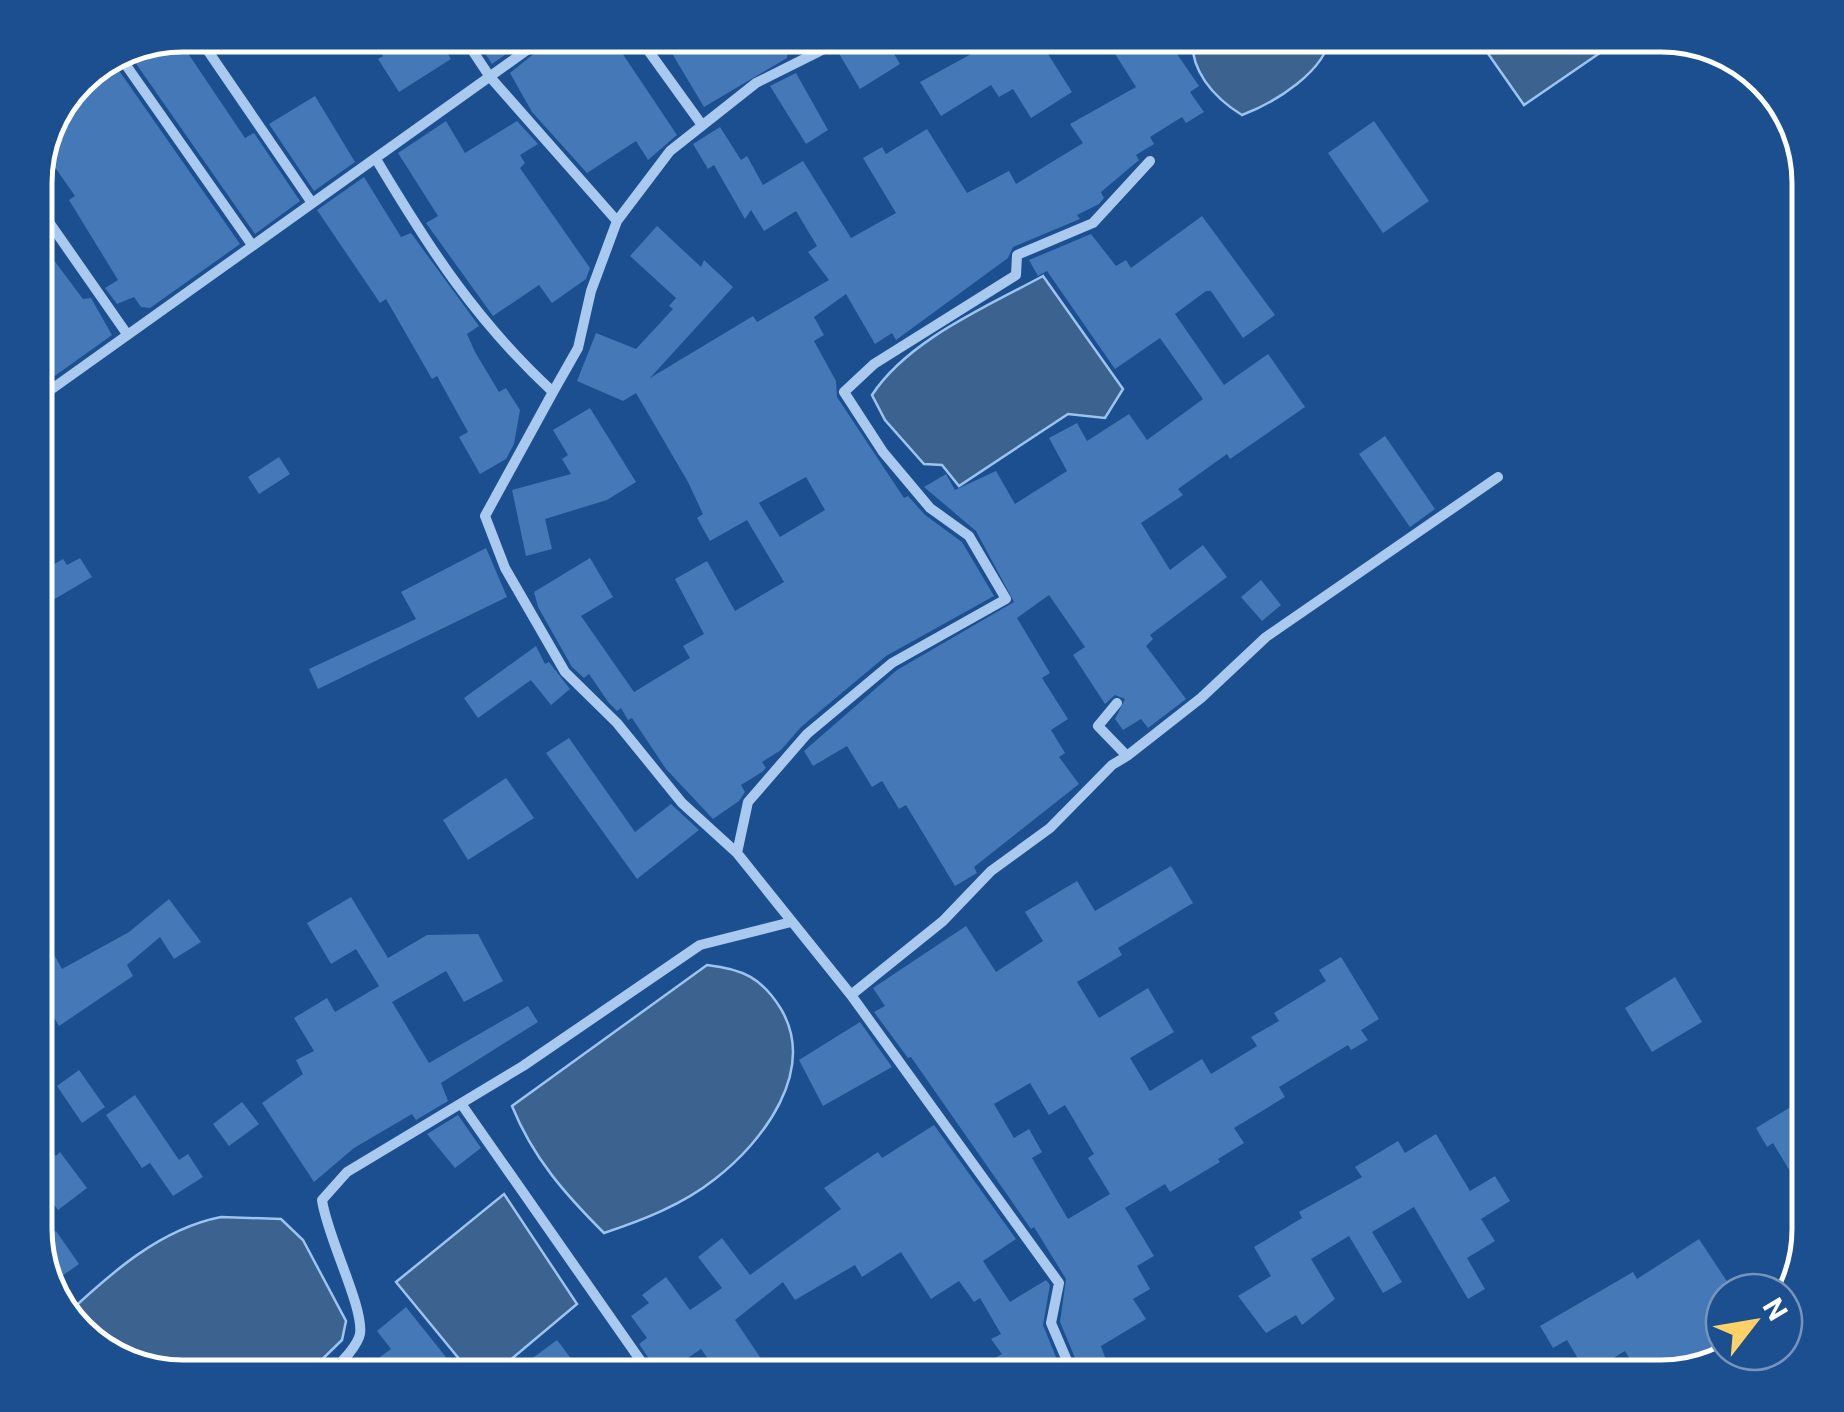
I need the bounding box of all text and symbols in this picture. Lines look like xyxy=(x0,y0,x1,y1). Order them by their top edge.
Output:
north arrow xyxy=(1704,1272,1804,1372)
text: N xyxy=(1756,1292,1794,1326)

